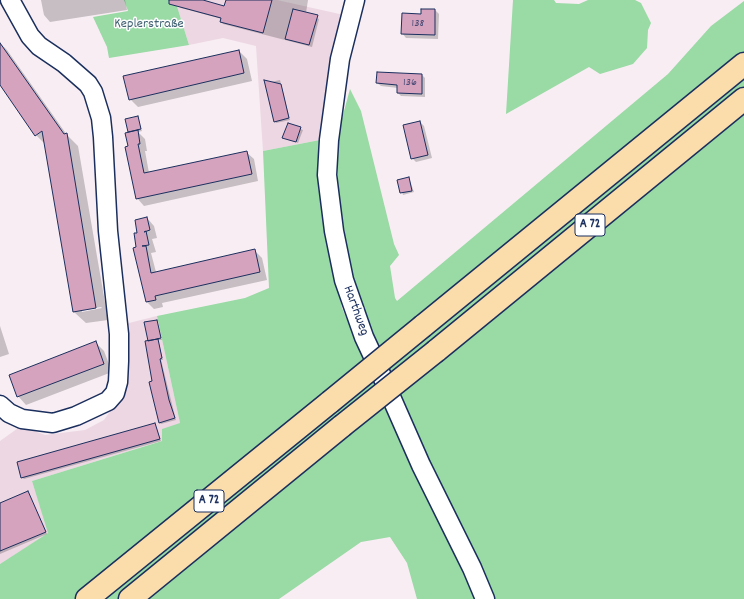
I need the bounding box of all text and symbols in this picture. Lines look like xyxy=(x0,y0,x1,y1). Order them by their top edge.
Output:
park label: Keplerstraße xyxy=(114,17,184,33)
house number: 138 xyxy=(412,17,424,31)
house number: 136 xyxy=(403,76,417,90)
road number: A 72 xyxy=(575,214,605,236)
street label: Harthweg xyxy=(338,284,372,338)
road number: A 72 xyxy=(194,490,224,512)

